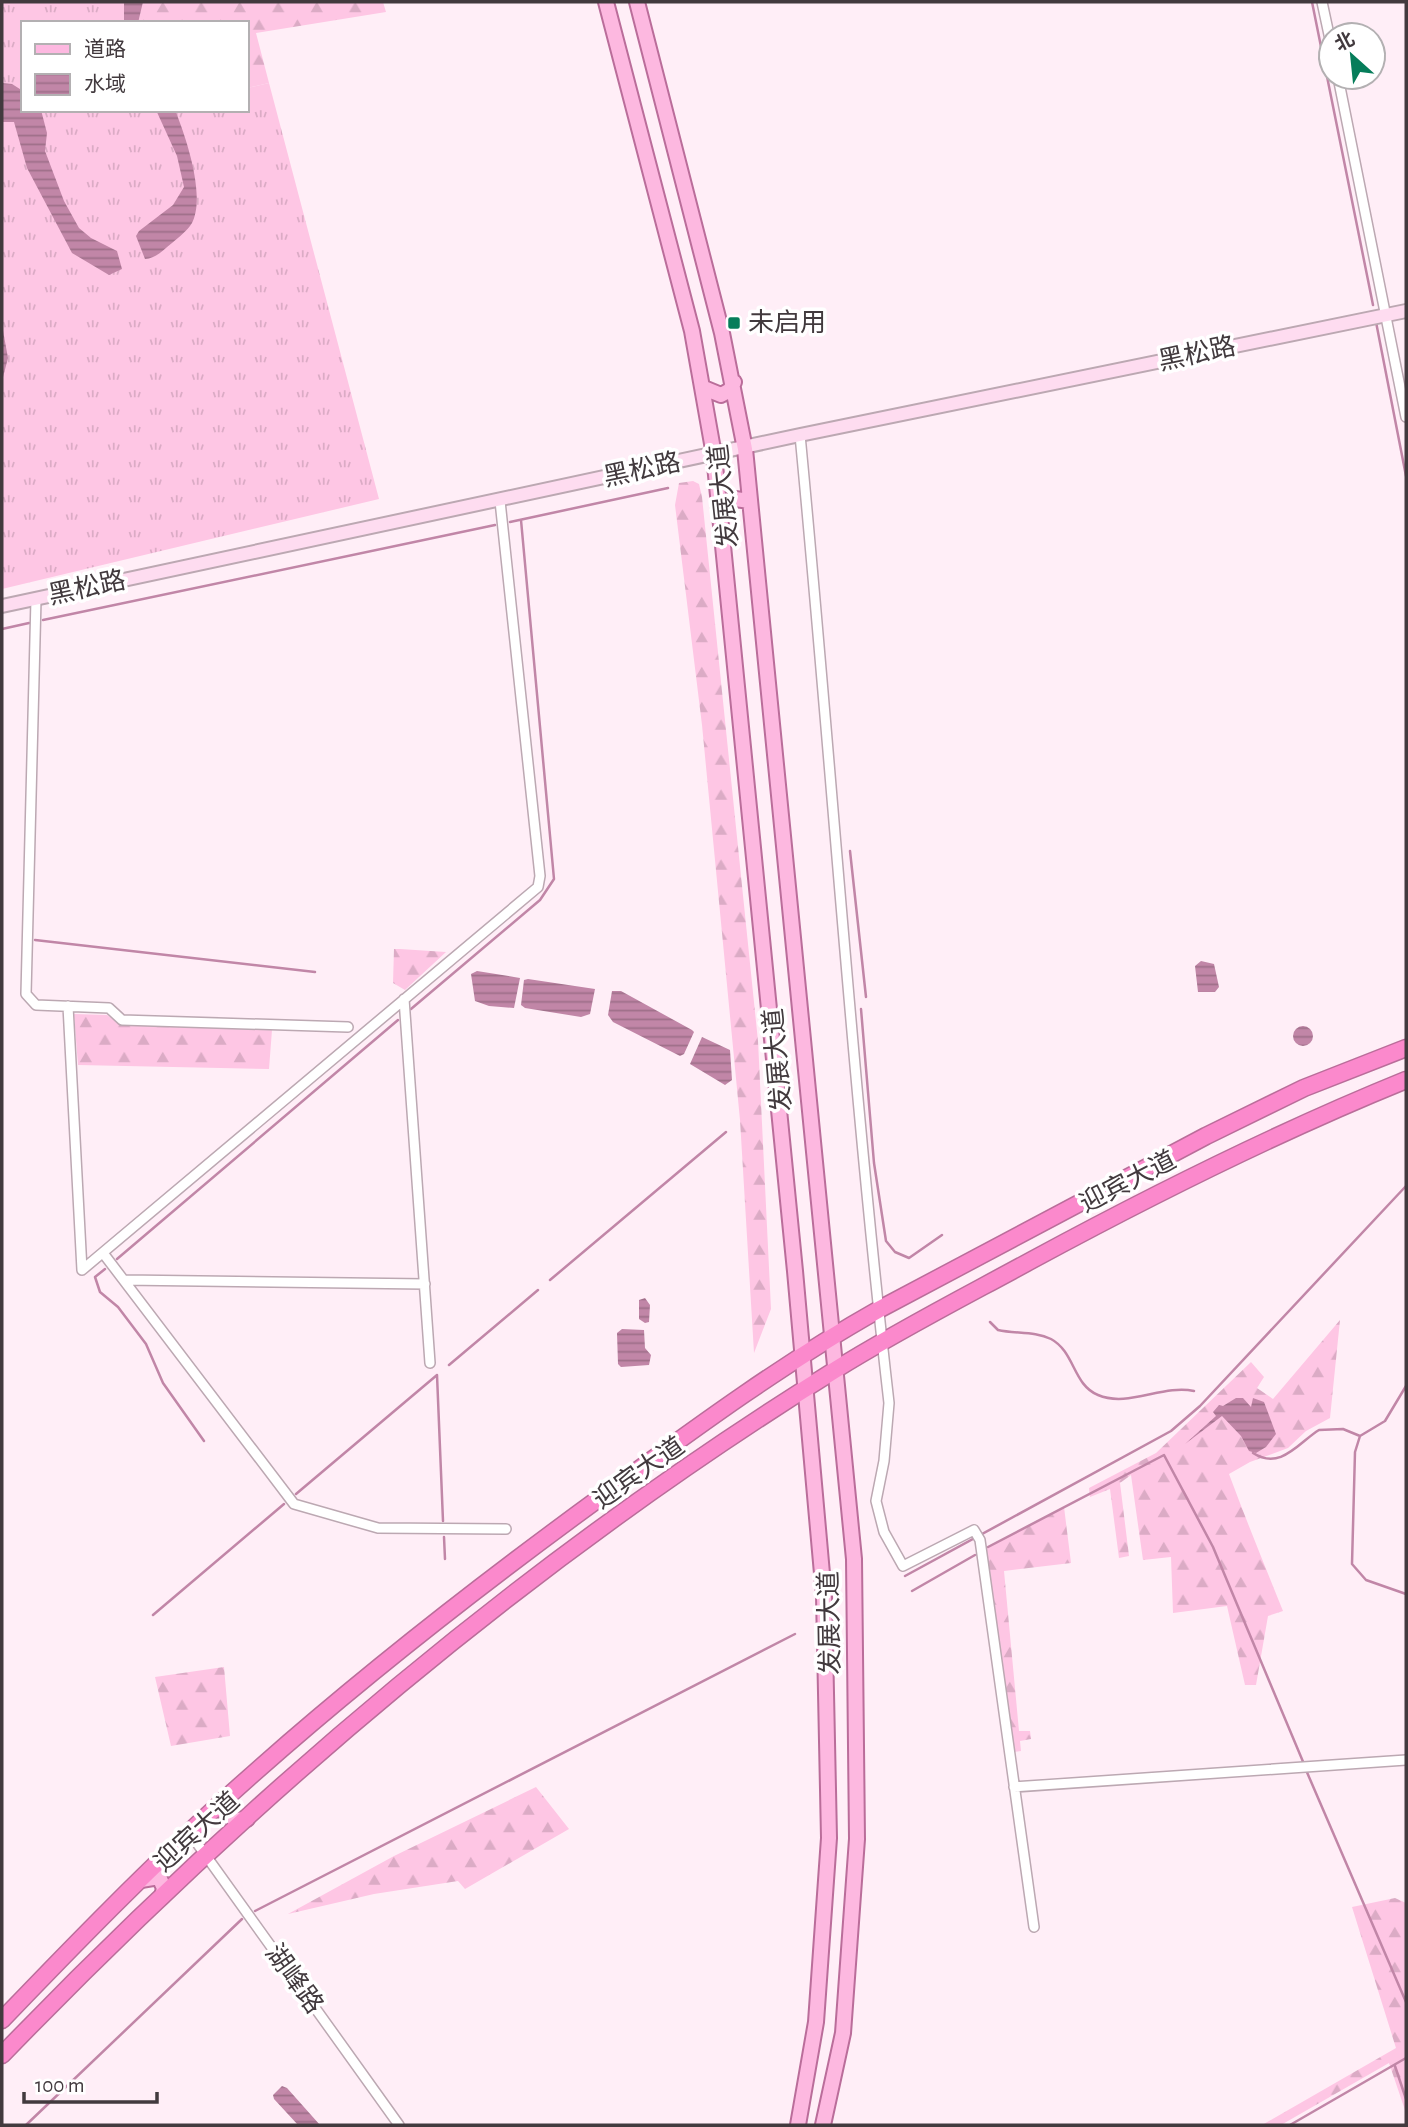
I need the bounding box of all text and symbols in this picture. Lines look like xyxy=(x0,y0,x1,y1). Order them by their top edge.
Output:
legend xyxy=(21,21,248,112)
north arrow xyxy=(1317,21,1387,91)
text: 北 xyxy=(1332,29,1358,55)
text: 道路 xyxy=(84,38,126,60)
text: 水域 xyxy=(84,73,126,95)
place label: 未启用 xyxy=(748,308,826,336)
marker: 未启用 xyxy=(726,315,742,331)
street label: 黑松路 xyxy=(1156,332,1238,375)
street label: 发展大道 xyxy=(704,443,742,549)
street label: 黑松路 xyxy=(601,448,683,491)
street label: 黑松路 xyxy=(46,566,128,609)
street label: 发展大道 xyxy=(759,1007,795,1113)
street label: 迎宾大道 xyxy=(1075,1145,1180,1217)
street label: 迎宾大道 xyxy=(588,1431,689,1513)
street label: 发展大道 xyxy=(814,1571,844,1675)
street label: 迎宾大道 xyxy=(148,1786,244,1876)
street label: 湖峰路 xyxy=(261,1939,328,2018)
scale bar xyxy=(24,2060,158,2104)
text: 100 m xyxy=(35,2075,85,2096)

